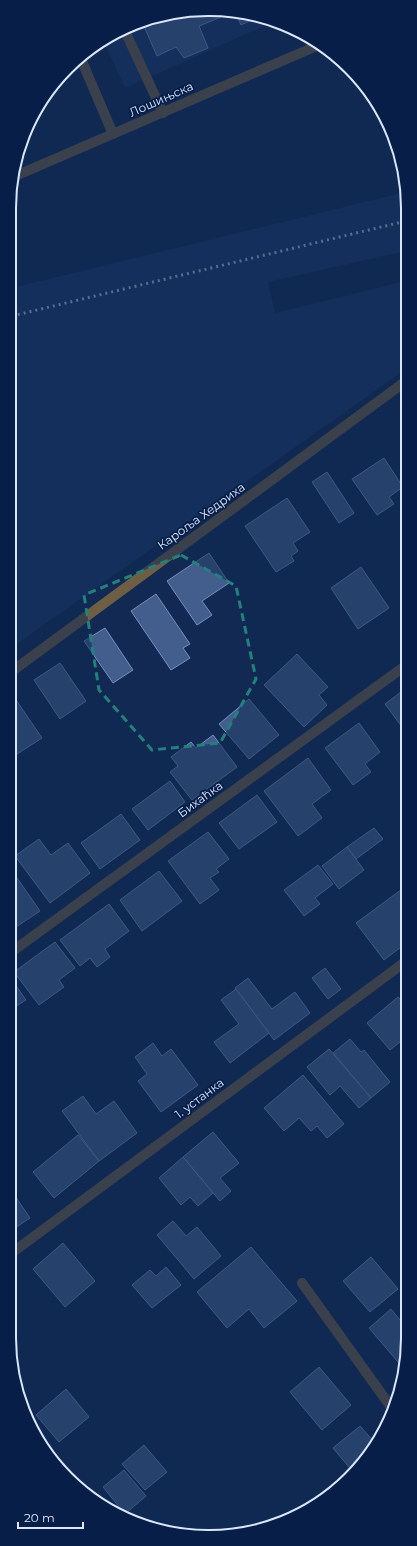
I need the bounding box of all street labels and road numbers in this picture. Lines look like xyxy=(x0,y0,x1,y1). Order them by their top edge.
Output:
street label: Лошињска xyxy=(127,78,195,120)
street label: Кароља Хедриха xyxy=(154,479,248,553)
street label: Бихаћка xyxy=(175,778,225,820)
street label: 1. устанка xyxy=(171,1075,227,1121)

